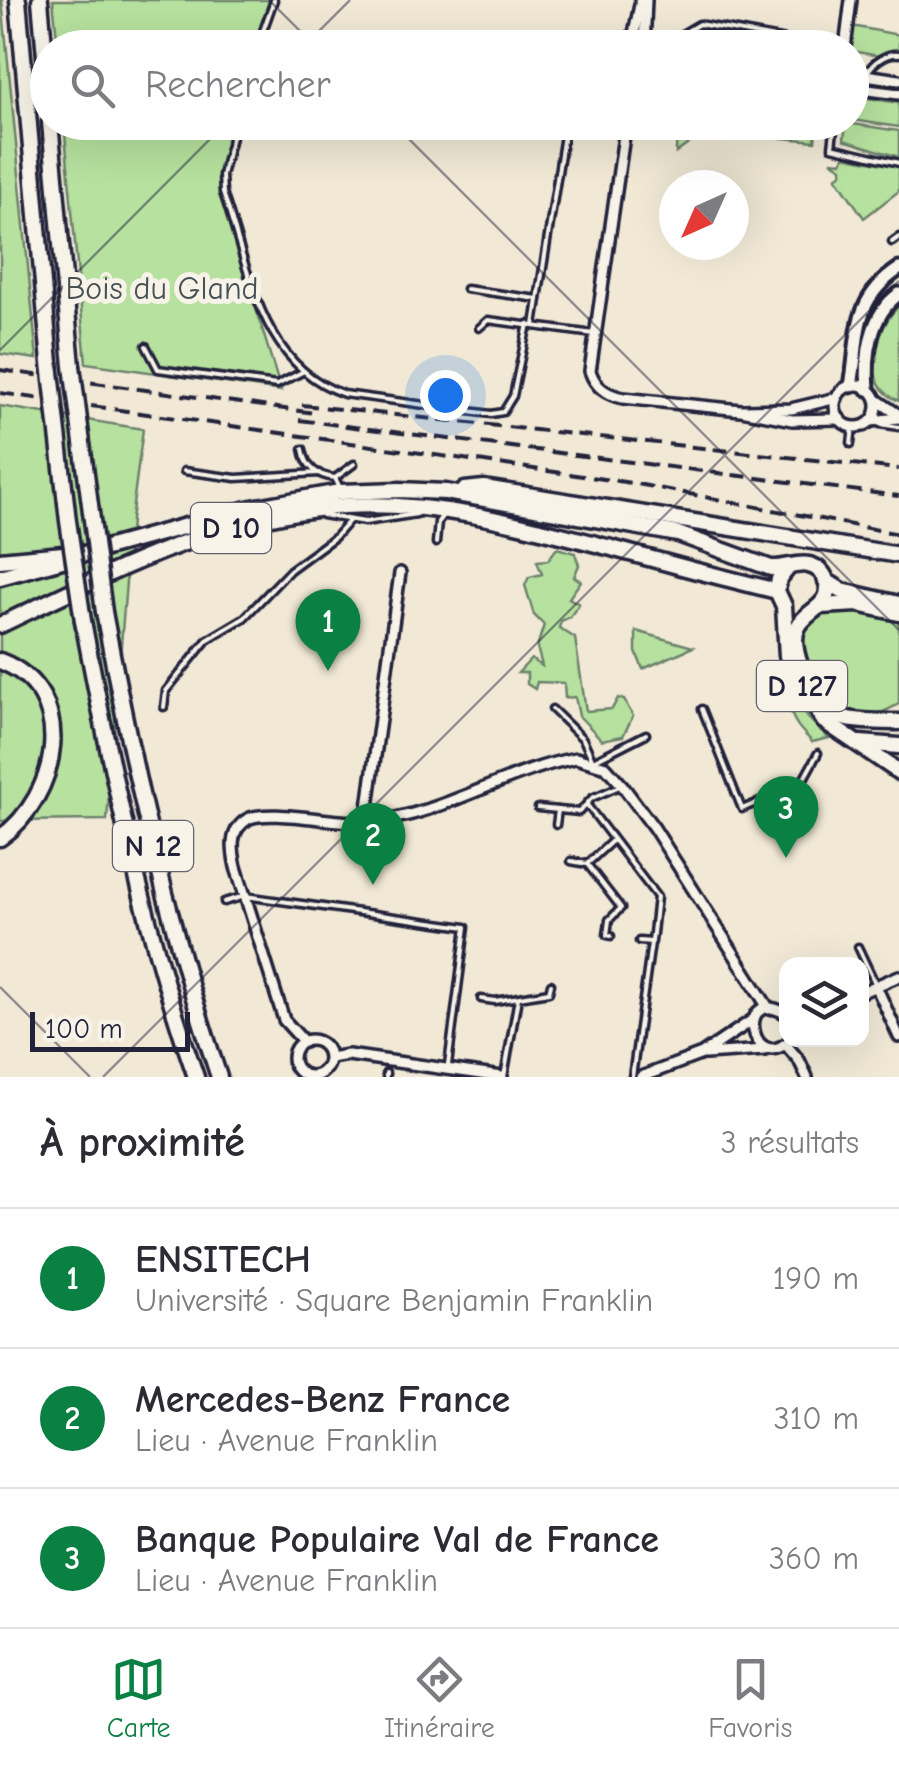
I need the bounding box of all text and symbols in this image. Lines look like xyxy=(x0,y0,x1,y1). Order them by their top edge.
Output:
search box xyxy=(30,30,869,140)
icon: search xyxy=(65,58,120,113)
text: Rechercher xyxy=(145,63,331,107)
north arrow xyxy=(659,170,749,260)
park label: Bois du Gland xyxy=(65,270,259,307)
your location xyxy=(420,370,471,421)
road number: D 10 xyxy=(191,503,271,553)
pin: 1 xyxy=(296,588,360,671)
road number: D 127 xyxy=(757,661,847,711)
pin: 3 xyxy=(754,776,818,858)
pin: 2 xyxy=(340,802,406,885)
road number: N 12 xyxy=(113,821,193,871)
map controls xyxy=(779,957,869,1047)
button: layers xyxy=(779,957,869,1047)
scale bar xyxy=(30,1007,190,1052)
text: 100 m xyxy=(45,1013,123,1045)
text: À proximité xyxy=(40,1118,245,1167)
text: 3 résultats xyxy=(720,1124,859,1161)
text: ENSITECH xyxy=(135,1238,311,1282)
text: 1 xyxy=(66,1260,79,1297)
text: 190 m xyxy=(773,1260,859,1297)
text: Université · Square Benjamin Franklin xyxy=(135,1282,653,1319)
text: Mercedes-Benz France xyxy=(135,1378,510,1422)
text: 2 xyxy=(65,1400,80,1437)
text: 310 m xyxy=(773,1400,859,1437)
text: Lieu · Avenue Franklin xyxy=(135,1422,438,1459)
text: Banque Populaire Val de France xyxy=(135,1518,659,1562)
text: 3 xyxy=(65,1540,80,1577)
text: 360 m xyxy=(769,1540,859,1577)
text: Lieu · Avenue Franklin xyxy=(135,1562,438,1599)
tab: Carte xyxy=(107,1652,171,1744)
tab: Itinéraire xyxy=(384,1652,495,1744)
tab: Favoris xyxy=(708,1652,792,1744)

